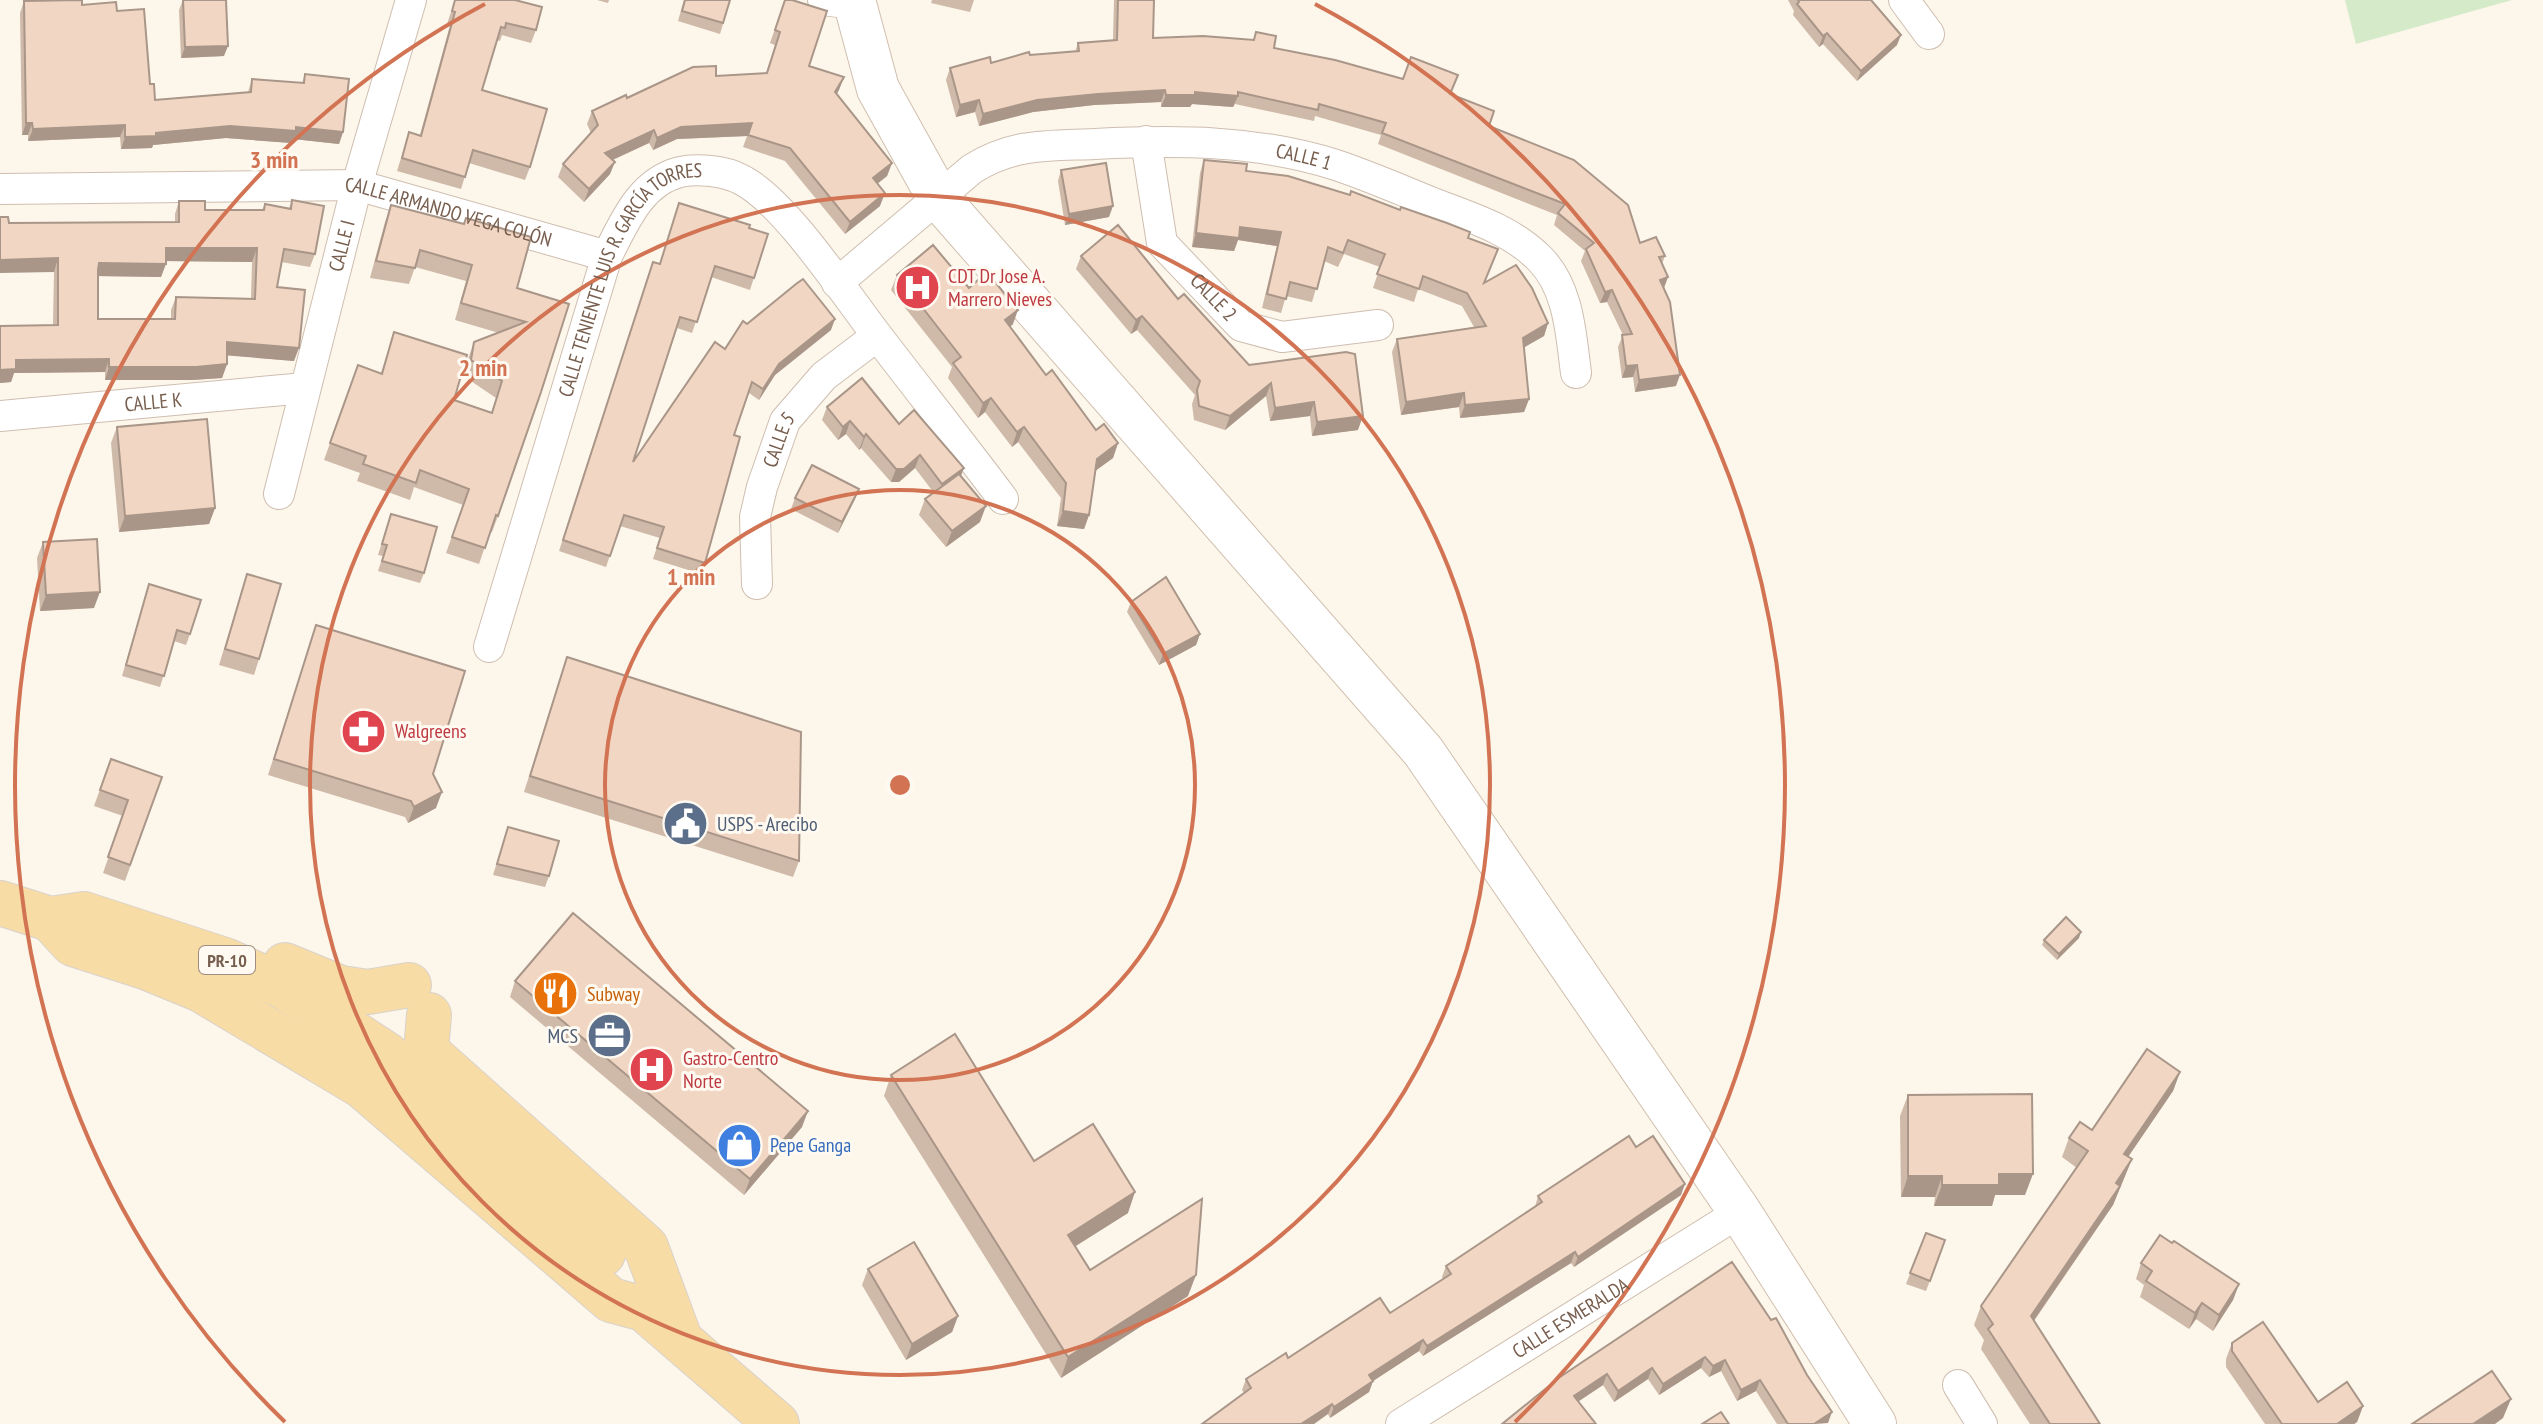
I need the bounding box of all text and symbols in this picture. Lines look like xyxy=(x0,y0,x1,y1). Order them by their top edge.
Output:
street label: CALLE 1 xyxy=(1274,138,1335,176)
text: 3 min xyxy=(250,144,298,175)
street label: CALLE TENIENTE LUIS R. GARCÍA TORRES xyxy=(552,157,702,400)
street label: CALLE ARMANDO VEGA COLÓN xyxy=(345,172,555,253)
street label: CALLE I xyxy=(323,217,361,274)
hospital icon: CDT Dr Jose A. Marrero Nieves xyxy=(893,263,941,311)
place label: CDT Dr Jose A. Marrero Nieves xyxy=(948,263,1052,312)
street label: CALLE 2 xyxy=(1185,268,1242,327)
text: 2 min xyxy=(459,352,507,383)
street label: CALLE K xyxy=(124,386,183,417)
street label: CALLE 5 xyxy=(757,406,800,471)
text: 1 min xyxy=(667,561,715,592)
pharmacy icon: Walgreens xyxy=(340,707,388,755)
place label: Walgreens xyxy=(395,718,467,744)
centre of rings xyxy=(886,771,914,799)
public building icon: USPS - Arecibo xyxy=(662,800,710,848)
place label: USPS - Arecibo xyxy=(717,811,818,837)
road number: PR-10 xyxy=(199,946,255,974)
restaurant icon: Subway xyxy=(532,970,580,1018)
place label: Subway xyxy=(587,981,641,1007)
office icon: MCS xyxy=(585,1012,633,1060)
place label: MCS xyxy=(548,1023,578,1049)
place label: Gastro-Centro Norte xyxy=(683,1045,778,1094)
hospital icon: Gastro-Centro Norte xyxy=(628,1046,676,1094)
shop icon: Pepe Ganga xyxy=(715,1121,763,1169)
place label: Pepe Ganga xyxy=(770,1132,851,1158)
street label: CALLE ESMERALDA xyxy=(1507,1271,1634,1364)

